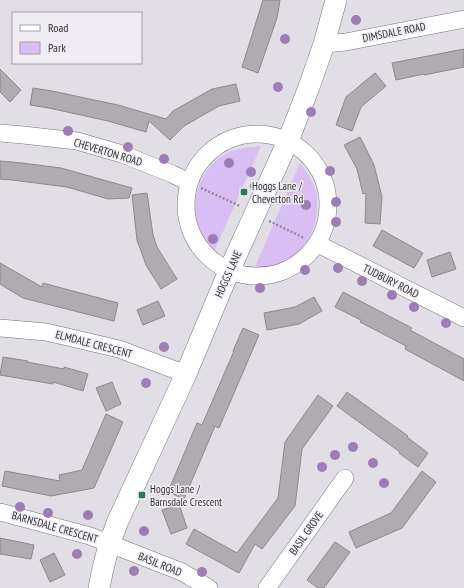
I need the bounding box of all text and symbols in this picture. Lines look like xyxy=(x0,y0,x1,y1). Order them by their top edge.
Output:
legend xyxy=(12,12,142,64)
street label: DIMSDALE ROAD xyxy=(361,19,427,45)
text: Road xyxy=(48,20,68,35)
text: Park xyxy=(48,40,66,55)
street label: CHEVERTON ROAD xyxy=(72,135,144,169)
place label: Hoggs Lane / Cheverton Rd xyxy=(252,179,303,206)
marker: Hoggs Lane / Cheverton Rd xyxy=(239,187,249,197)
street label: HOGGS LANE xyxy=(211,248,245,300)
street label: TUDBURY ROAD xyxy=(361,261,422,301)
street label: ELMDALE CRESCENT xyxy=(54,327,134,361)
place label: Hoggs Lane / Barnsdale Crescent xyxy=(150,482,222,509)
marker: Hoggs Lane / Barnsdale Crescent xyxy=(137,490,147,500)
street label: BARNSDALE CRESCENT xyxy=(10,508,100,546)
street label: BASIL GROVE xyxy=(286,508,326,558)
street label: BASIL ROAD xyxy=(136,549,184,579)

